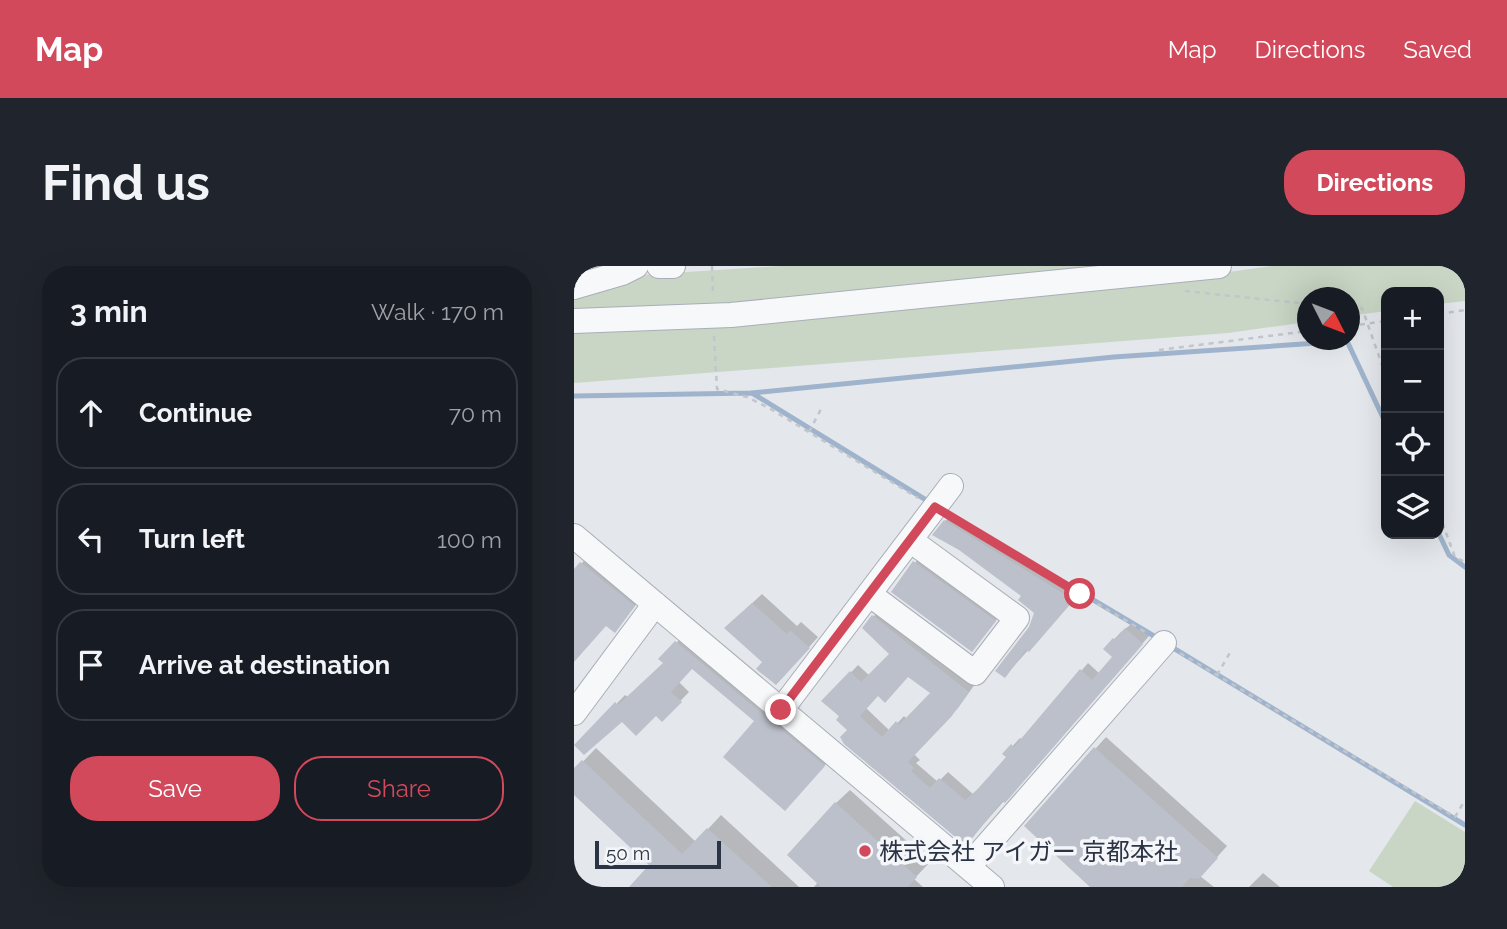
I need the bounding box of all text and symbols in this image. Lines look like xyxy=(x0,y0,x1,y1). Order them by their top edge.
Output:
text: Map xyxy=(35,30,103,69)
text: Map xyxy=(1168,35,1217,64)
text: Directions xyxy=(1255,35,1365,64)
text: Saved xyxy=(1403,35,1472,64)
button: Directions xyxy=(1284,150,1465,215)
text: Find us xyxy=(42,154,210,211)
north arrow xyxy=(1297,287,1360,350)
map controls xyxy=(1381,287,1444,539)
button: + xyxy=(1381,287,1444,350)
text: 3 min xyxy=(70,294,148,329)
text: Walk · 170 m xyxy=(371,298,504,325)
button: − xyxy=(1381,350,1444,413)
icon: ahead xyxy=(72,394,110,432)
text: Continue xyxy=(139,398,252,428)
text: 70 m xyxy=(449,400,502,427)
button: locate xyxy=(1381,413,1444,476)
button: layers xyxy=(1381,476,1444,539)
icon: left xyxy=(72,520,110,558)
text: Turn left xyxy=(139,524,245,554)
text: 100 m xyxy=(437,526,502,553)
route start xyxy=(1064,578,1095,609)
icon: arrive xyxy=(72,646,110,684)
text: Arrive at destination xyxy=(139,650,390,680)
route end xyxy=(765,694,796,725)
button: Save xyxy=(70,756,280,821)
button: Share xyxy=(294,756,504,821)
place label: 株式会社 アイガー 京都本社 xyxy=(879,837,1178,866)
scale bar xyxy=(595,838,721,870)
text: 50 m xyxy=(606,842,650,864)
marker: 株式会社 アイガー 京都本社 xyxy=(857,843,873,859)

